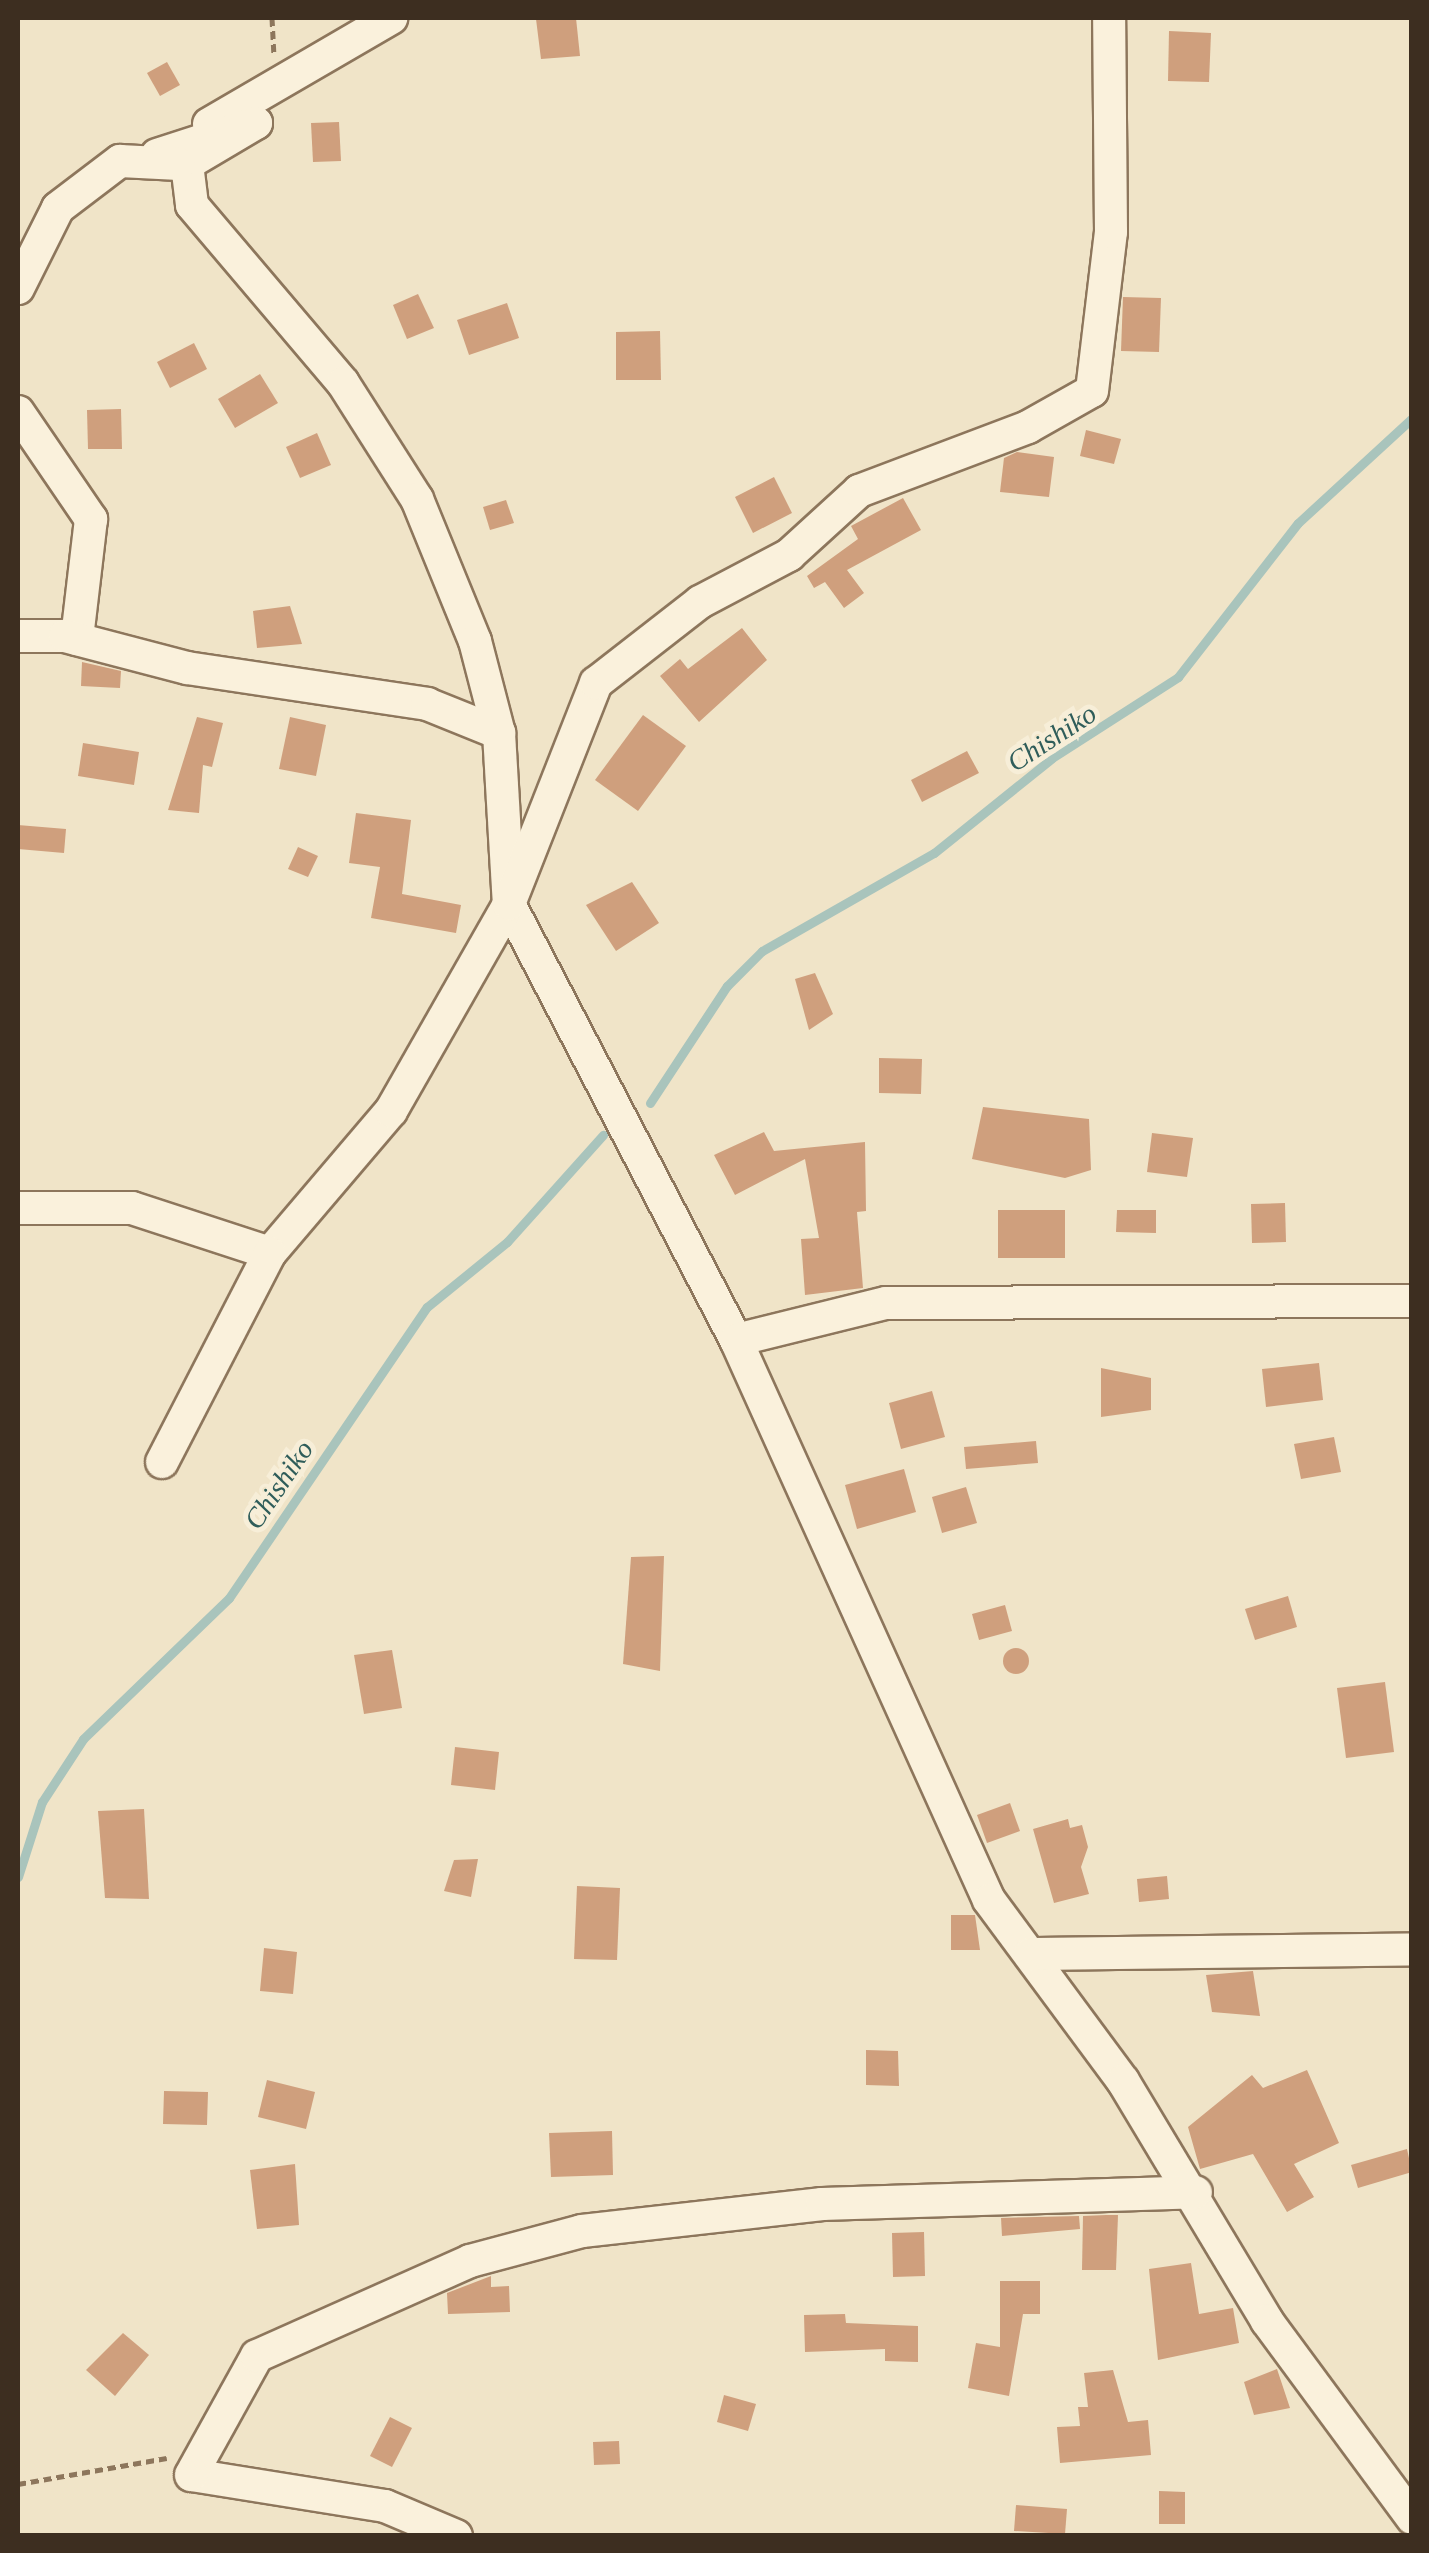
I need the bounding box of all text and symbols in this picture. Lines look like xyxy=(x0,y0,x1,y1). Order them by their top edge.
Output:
water label: Chishiko xyxy=(1001,697,1103,779)
water label: Chishiko xyxy=(237,1434,321,1536)

